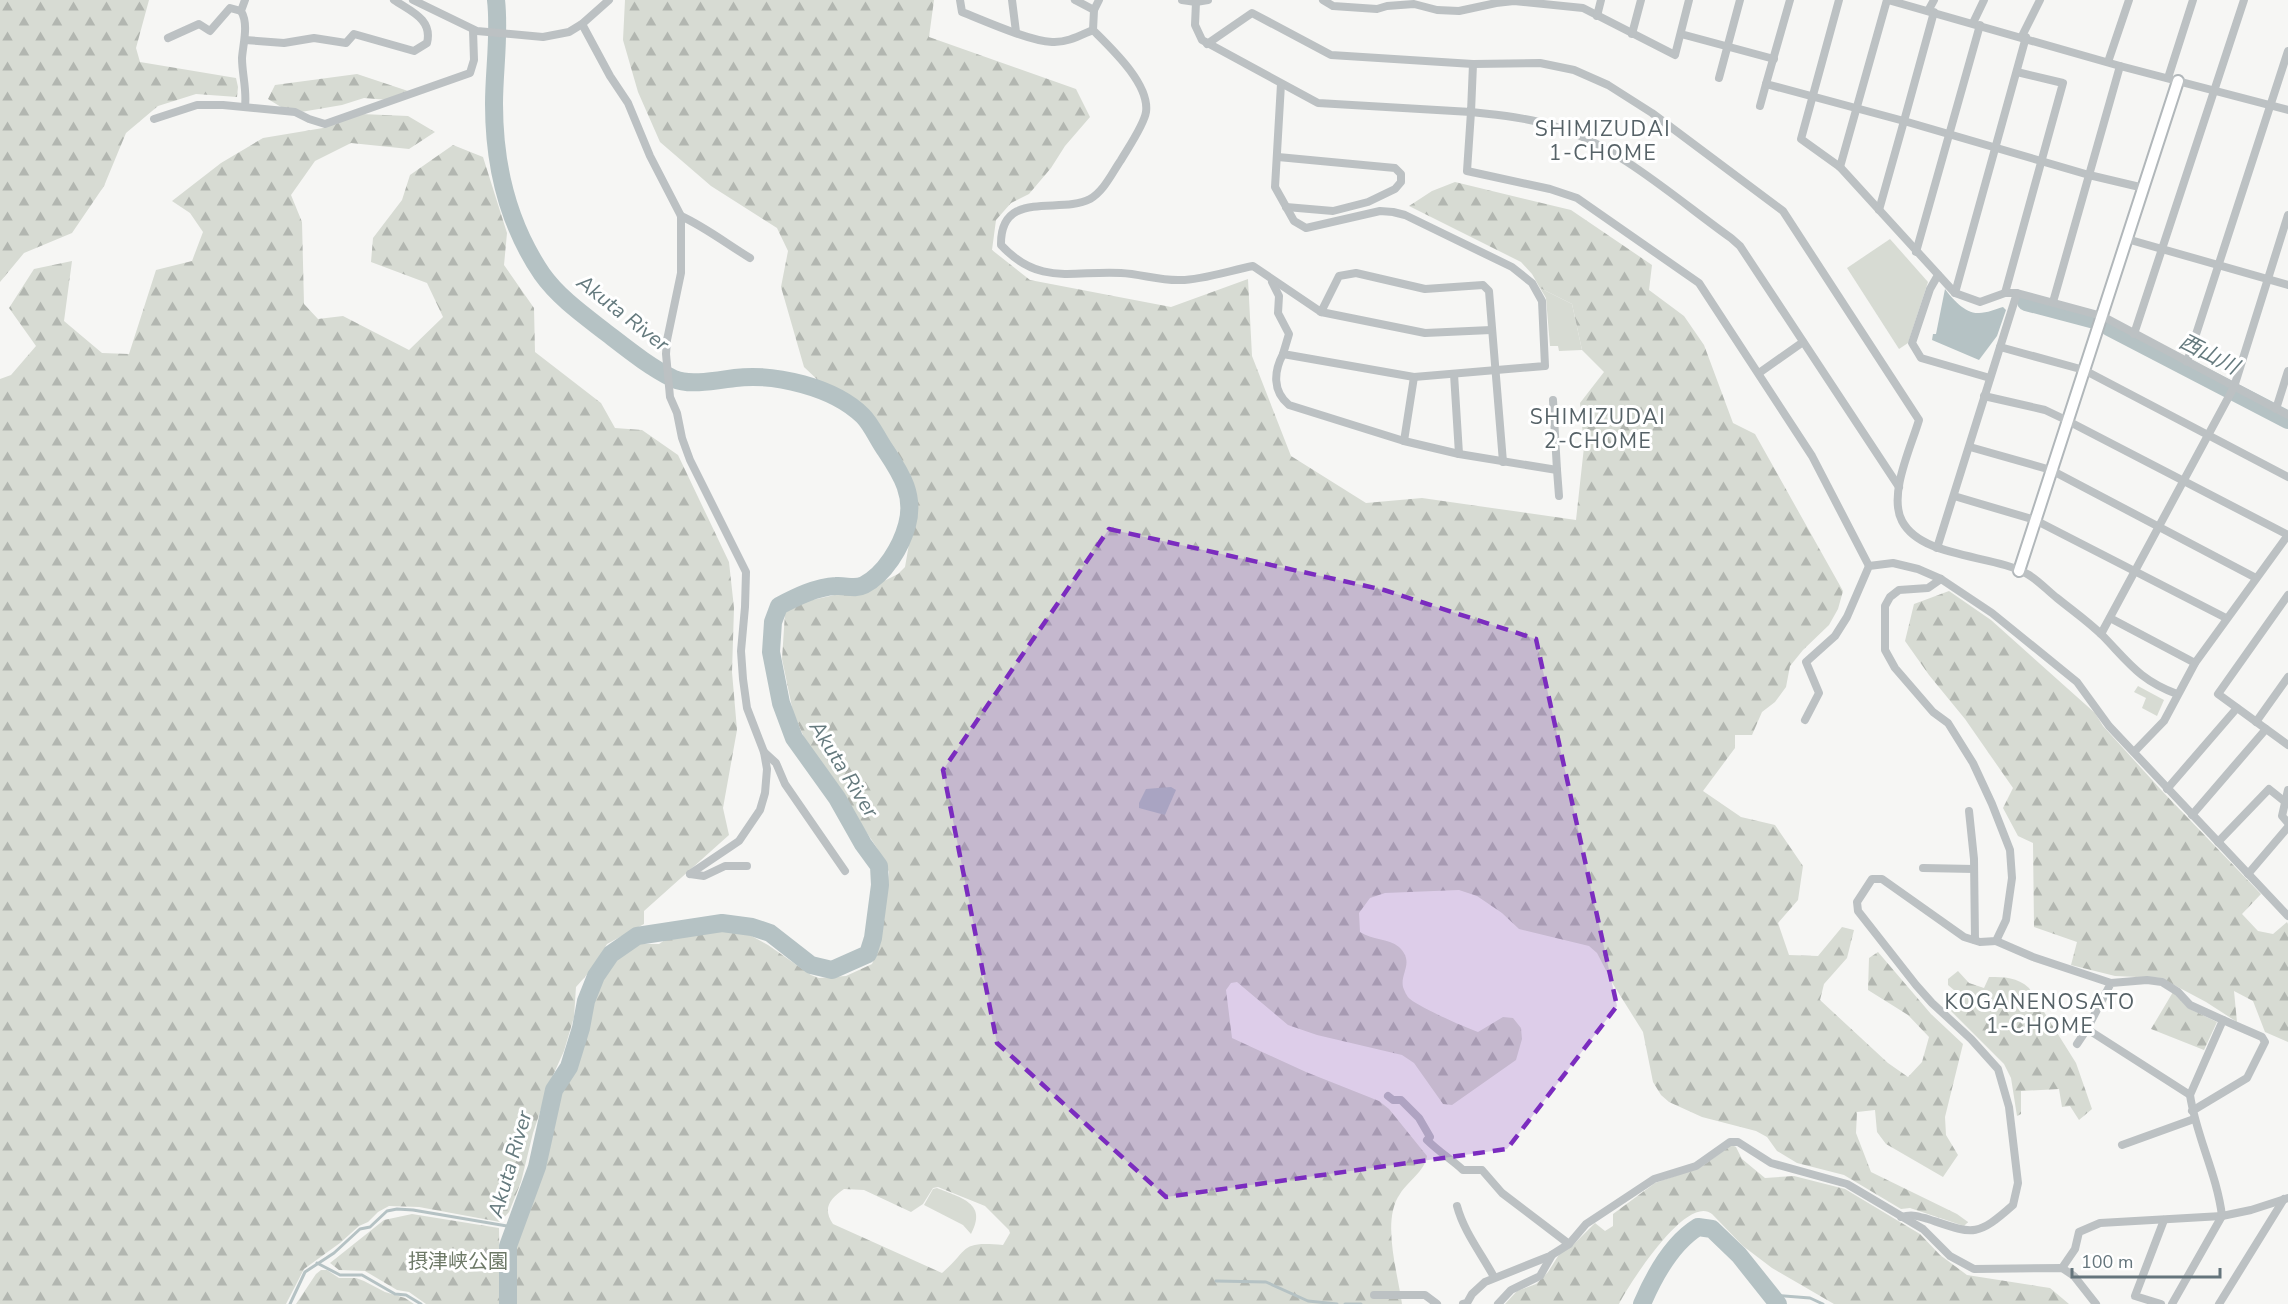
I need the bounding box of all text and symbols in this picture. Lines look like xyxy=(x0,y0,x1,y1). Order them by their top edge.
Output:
district label: SHIMIZUDAI 1-CHOME xyxy=(1535,115,1671,167)
water label: Akuta River xyxy=(570,268,675,358)
water label: 西山川 xyxy=(2175,327,2245,382)
district label: SHIMIZUDAI 2-CHOME xyxy=(1530,403,1666,455)
water label: Akuta River xyxy=(803,714,885,823)
district label: KOGANENOSATO 1-CHOME xyxy=(1944,988,2136,1040)
water label: Akuta River xyxy=(481,1107,539,1222)
scale bar xyxy=(2072,1241,2220,1279)
park label: 摂津峡公園 xyxy=(408,1248,508,1275)
text: 100 m xyxy=(2081,1250,2133,1274)

